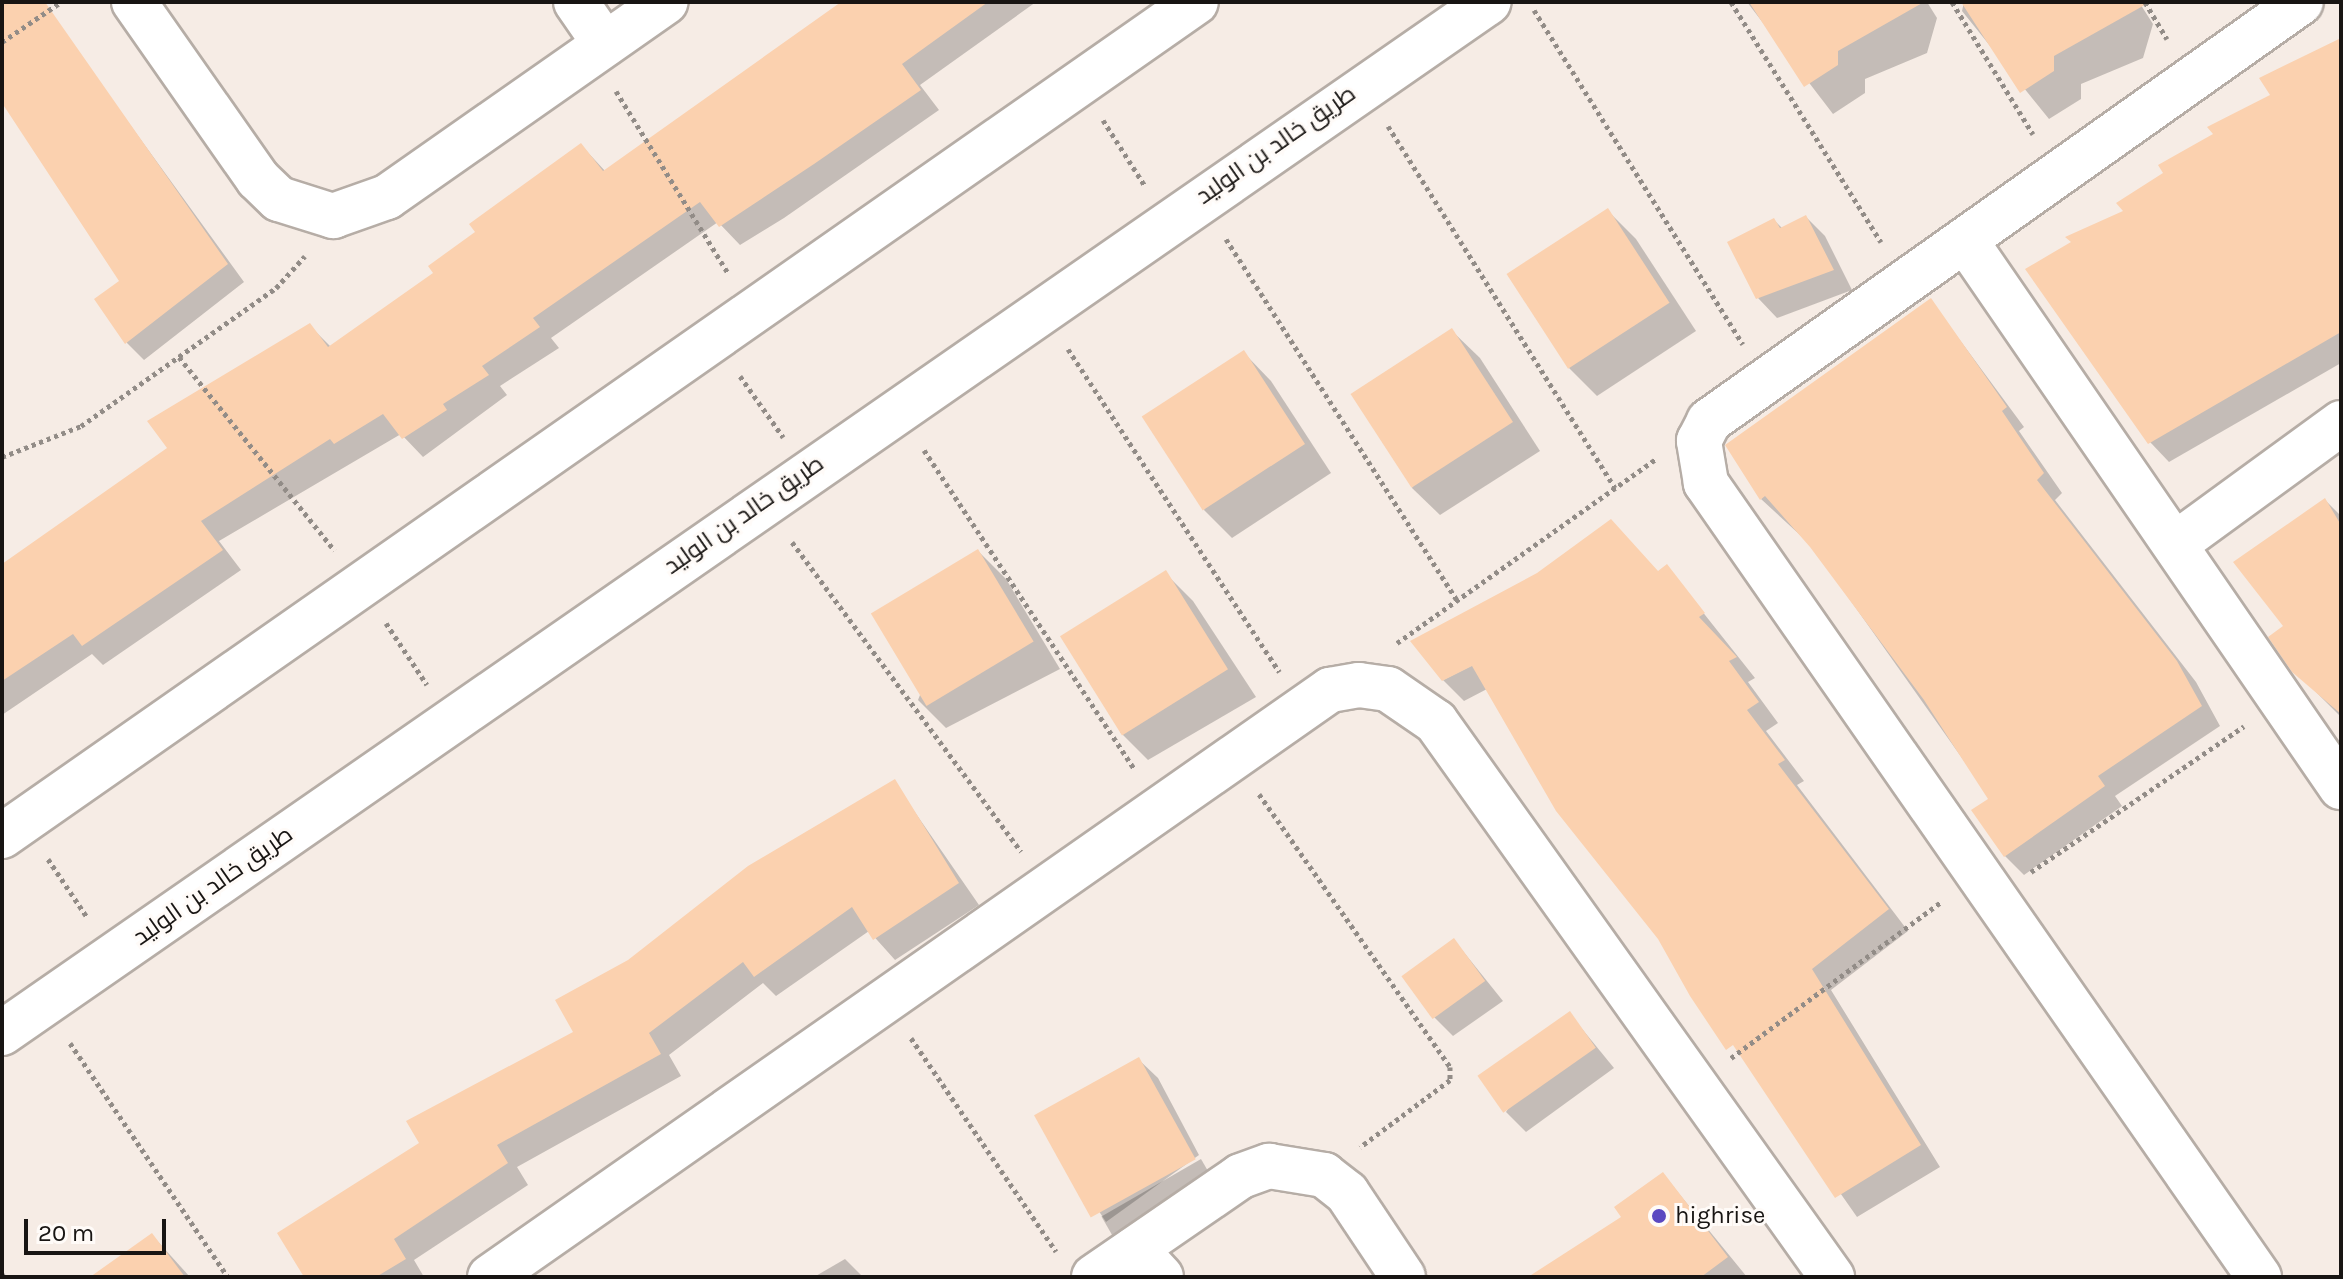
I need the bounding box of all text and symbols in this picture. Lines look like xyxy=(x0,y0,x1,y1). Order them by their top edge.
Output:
street label: طريق خالد بن الوليد xyxy=(1191,79,1361,211)
street label: طريق خالد بن الوليد xyxy=(659,449,829,581)
street label: طريق خالد بن الوليد xyxy=(128,820,298,952)
place label: highrise xyxy=(1675,1202,1765,1230)
scale bar xyxy=(28,1203,170,1253)
marker: highrise xyxy=(1650,1207,1668,1225)
text: 20 m xyxy=(38,1219,94,1247)

